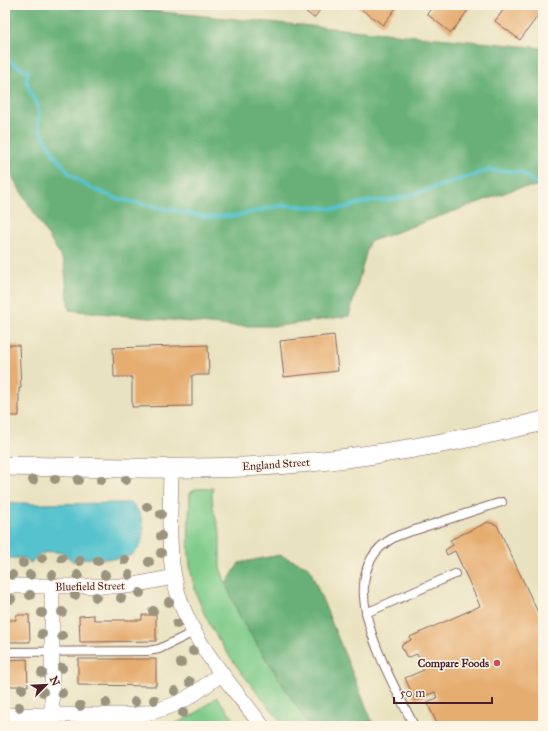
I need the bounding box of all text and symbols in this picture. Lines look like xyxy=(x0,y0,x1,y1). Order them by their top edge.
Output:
street label: England Street xyxy=(242,456,310,473)
street label: Bluefield Street xyxy=(55,579,125,594)
place label: Compare Foods xyxy=(418,657,489,671)
marker: Compare Foods xyxy=(492,658,502,668)
north arrow xyxy=(26,665,66,705)
text: N xyxy=(47,674,63,689)
scale bar xyxy=(394,679,492,705)
text: 50 m xyxy=(400,686,425,700)

